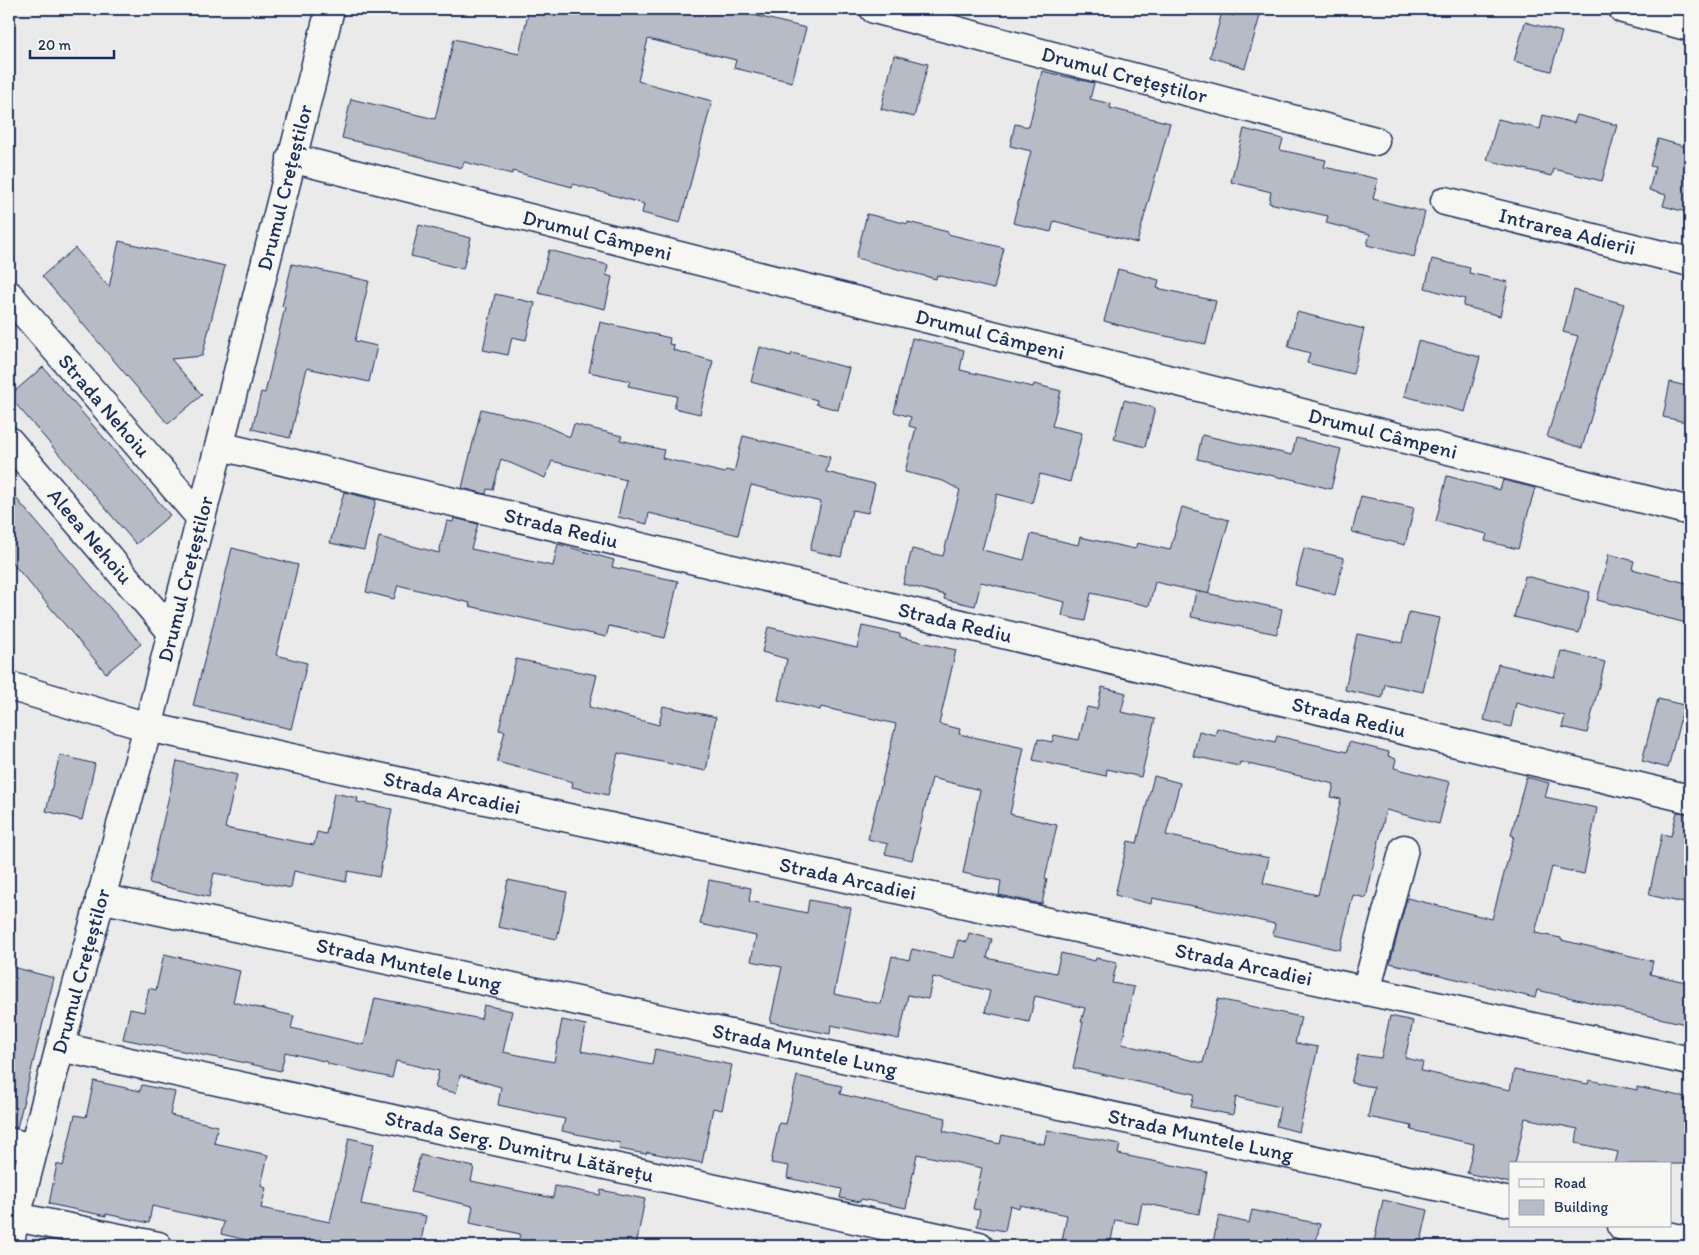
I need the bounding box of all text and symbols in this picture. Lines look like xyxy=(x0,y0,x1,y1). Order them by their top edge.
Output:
scale bar xyxy=(30,28,114,60)
text: 20 m xyxy=(38,36,72,54)
street label: Drumul Crețeștilor xyxy=(1039,41,1211,108)
street label: Drumul Crețeștilor xyxy=(251,101,317,273)
street label: Intrarea Adierii xyxy=(1496,202,1638,260)
street label: Drumul Câmpeni xyxy=(520,204,675,266)
street label: Drumul Câmpeni xyxy=(913,303,1067,365)
street label: Strada Nehoiu xyxy=(53,348,156,462)
street label: Drumul Câmpeni xyxy=(1306,402,1460,464)
street label: Aleea Nehoiu xyxy=(43,483,139,589)
street label: Drumul Crețeștilor xyxy=(152,493,218,665)
street label: Strada Rediu xyxy=(502,502,621,553)
street label: Strada Rediu xyxy=(896,596,1015,648)
street label: Strada Rediu xyxy=(1290,691,1409,742)
street label: Strada Arcadiei xyxy=(381,765,523,819)
street label: Strada Arcadiei xyxy=(777,851,919,905)
street label: Drumul Crețeștilor xyxy=(46,885,115,1057)
street label: Strada Muntele Lung xyxy=(314,932,504,996)
street label: Strada Arcadiei xyxy=(1173,937,1315,991)
street label: Strada Muntele Lung xyxy=(710,1017,900,1082)
street label: Strada Muntele Lung xyxy=(1106,1103,1296,1167)
street label: Strada Serg. Dumitru Lătărețu xyxy=(383,1105,656,1187)
legend xyxy=(1509,1162,1672,1228)
text: Road xyxy=(1554,1174,1587,1192)
text: Building xyxy=(1554,1198,1608,1216)

